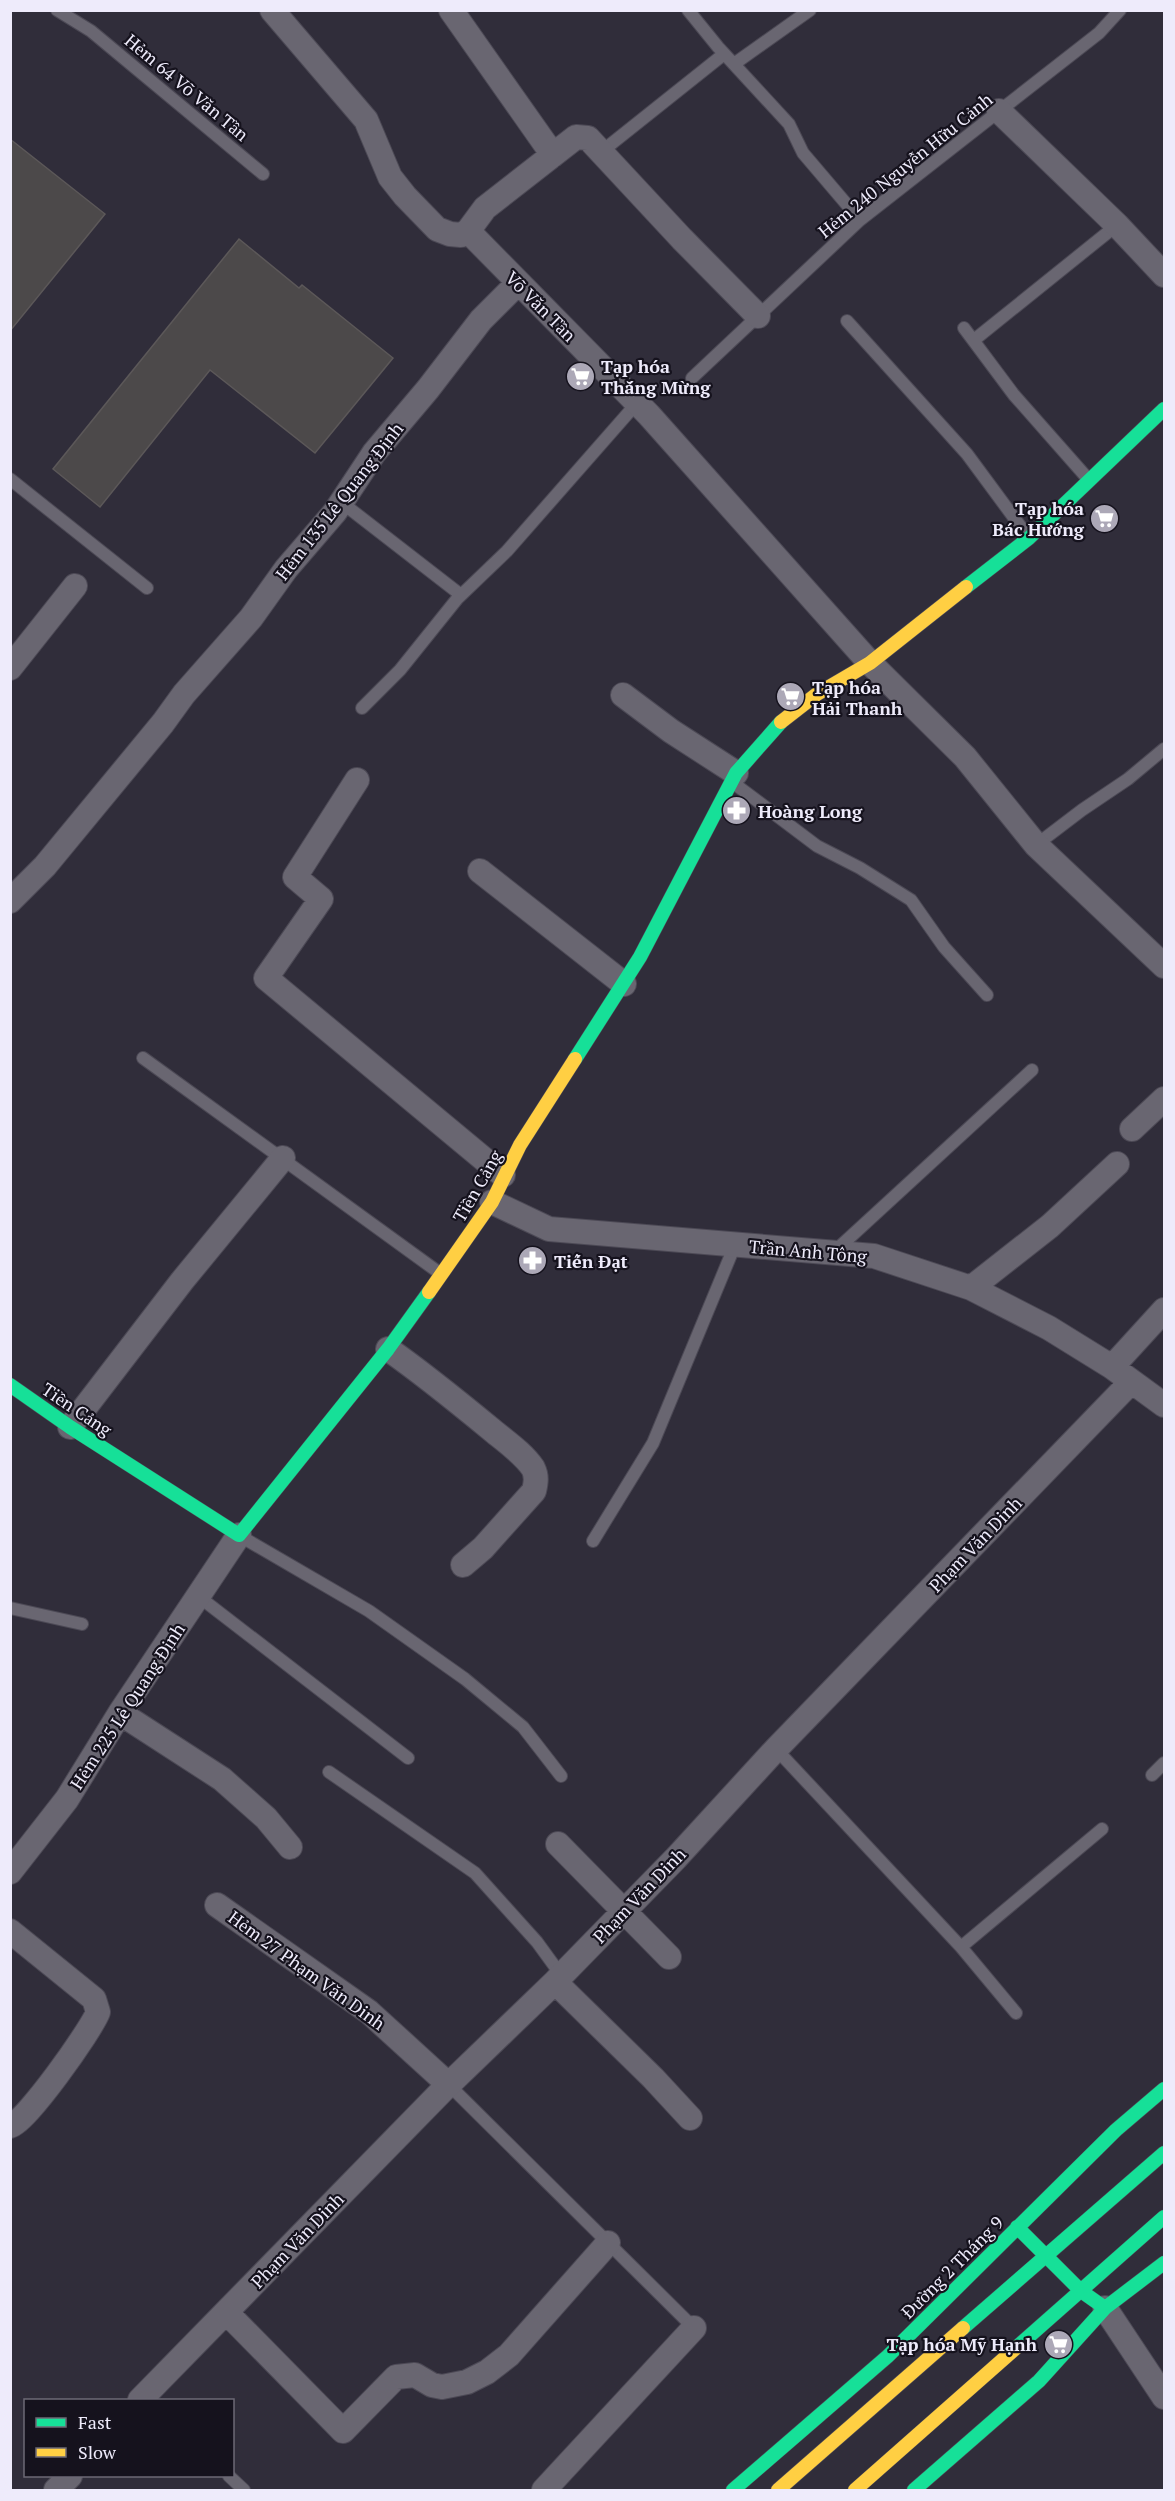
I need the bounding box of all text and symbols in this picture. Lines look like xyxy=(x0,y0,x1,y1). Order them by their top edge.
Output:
street label: Hẻm 64 Võ Văn Tần xyxy=(120,28,254,146)
street label: Hẻm 240 Nguyễn Hữu Cảnh xyxy=(813,87,997,243)
street label: Võ Văn Tần xyxy=(501,266,582,347)
place label: Tạp hóa Thắng Mừng xyxy=(601,354,711,399)
supermarket icon: Tạp hóa Thắng Mừng xyxy=(564,360,596,392)
street label: Hẻm 135 Lê Quang Định xyxy=(270,417,408,585)
place label: Tạp hóa Bác Hướng xyxy=(992,496,1085,541)
supermarket icon: Tạp hóa Bác Hướng xyxy=(1089,502,1121,534)
place label: Tạp hóa Hải Thanh xyxy=(812,675,903,720)
supermarket icon: Tạp hóa Hải Thanh xyxy=(775,681,807,713)
pharmacy icon: Hoàng Long xyxy=(721,795,753,827)
place label: Hoàng Long xyxy=(758,799,863,823)
street label: Tiền Cảng xyxy=(447,1145,507,1226)
street label: Trần Anh Tông xyxy=(748,1234,868,1268)
pharmacy icon: Tiến Đạt xyxy=(517,1245,549,1277)
place label: Tiến Đạt xyxy=(554,1249,628,1273)
street label: Tiền Cảng xyxy=(37,1377,117,1441)
street label: Phạm Văn Dinh xyxy=(923,1491,1027,1597)
street label: Hẻm 225 Lê Quang Định xyxy=(64,1618,190,1794)
street label: Phạm Văn Dinh xyxy=(587,1842,691,1948)
street label: Hẻm 27 Phạm Văn Dinh xyxy=(224,1905,391,2035)
street label: Phạm Văn Dinh xyxy=(245,2187,349,2293)
street label: Đường 2 Tháng 9 xyxy=(896,2211,1008,2323)
supermarket icon: Tạp hóa Mỹ Hạnh xyxy=(1042,2328,1074,2360)
place label: Tạp hóa Mỹ Hạnh xyxy=(887,2332,1037,2356)
legend xyxy=(24,2399,234,2477)
text: Fast xyxy=(78,2410,112,2434)
text: Slow xyxy=(78,2440,117,2464)

